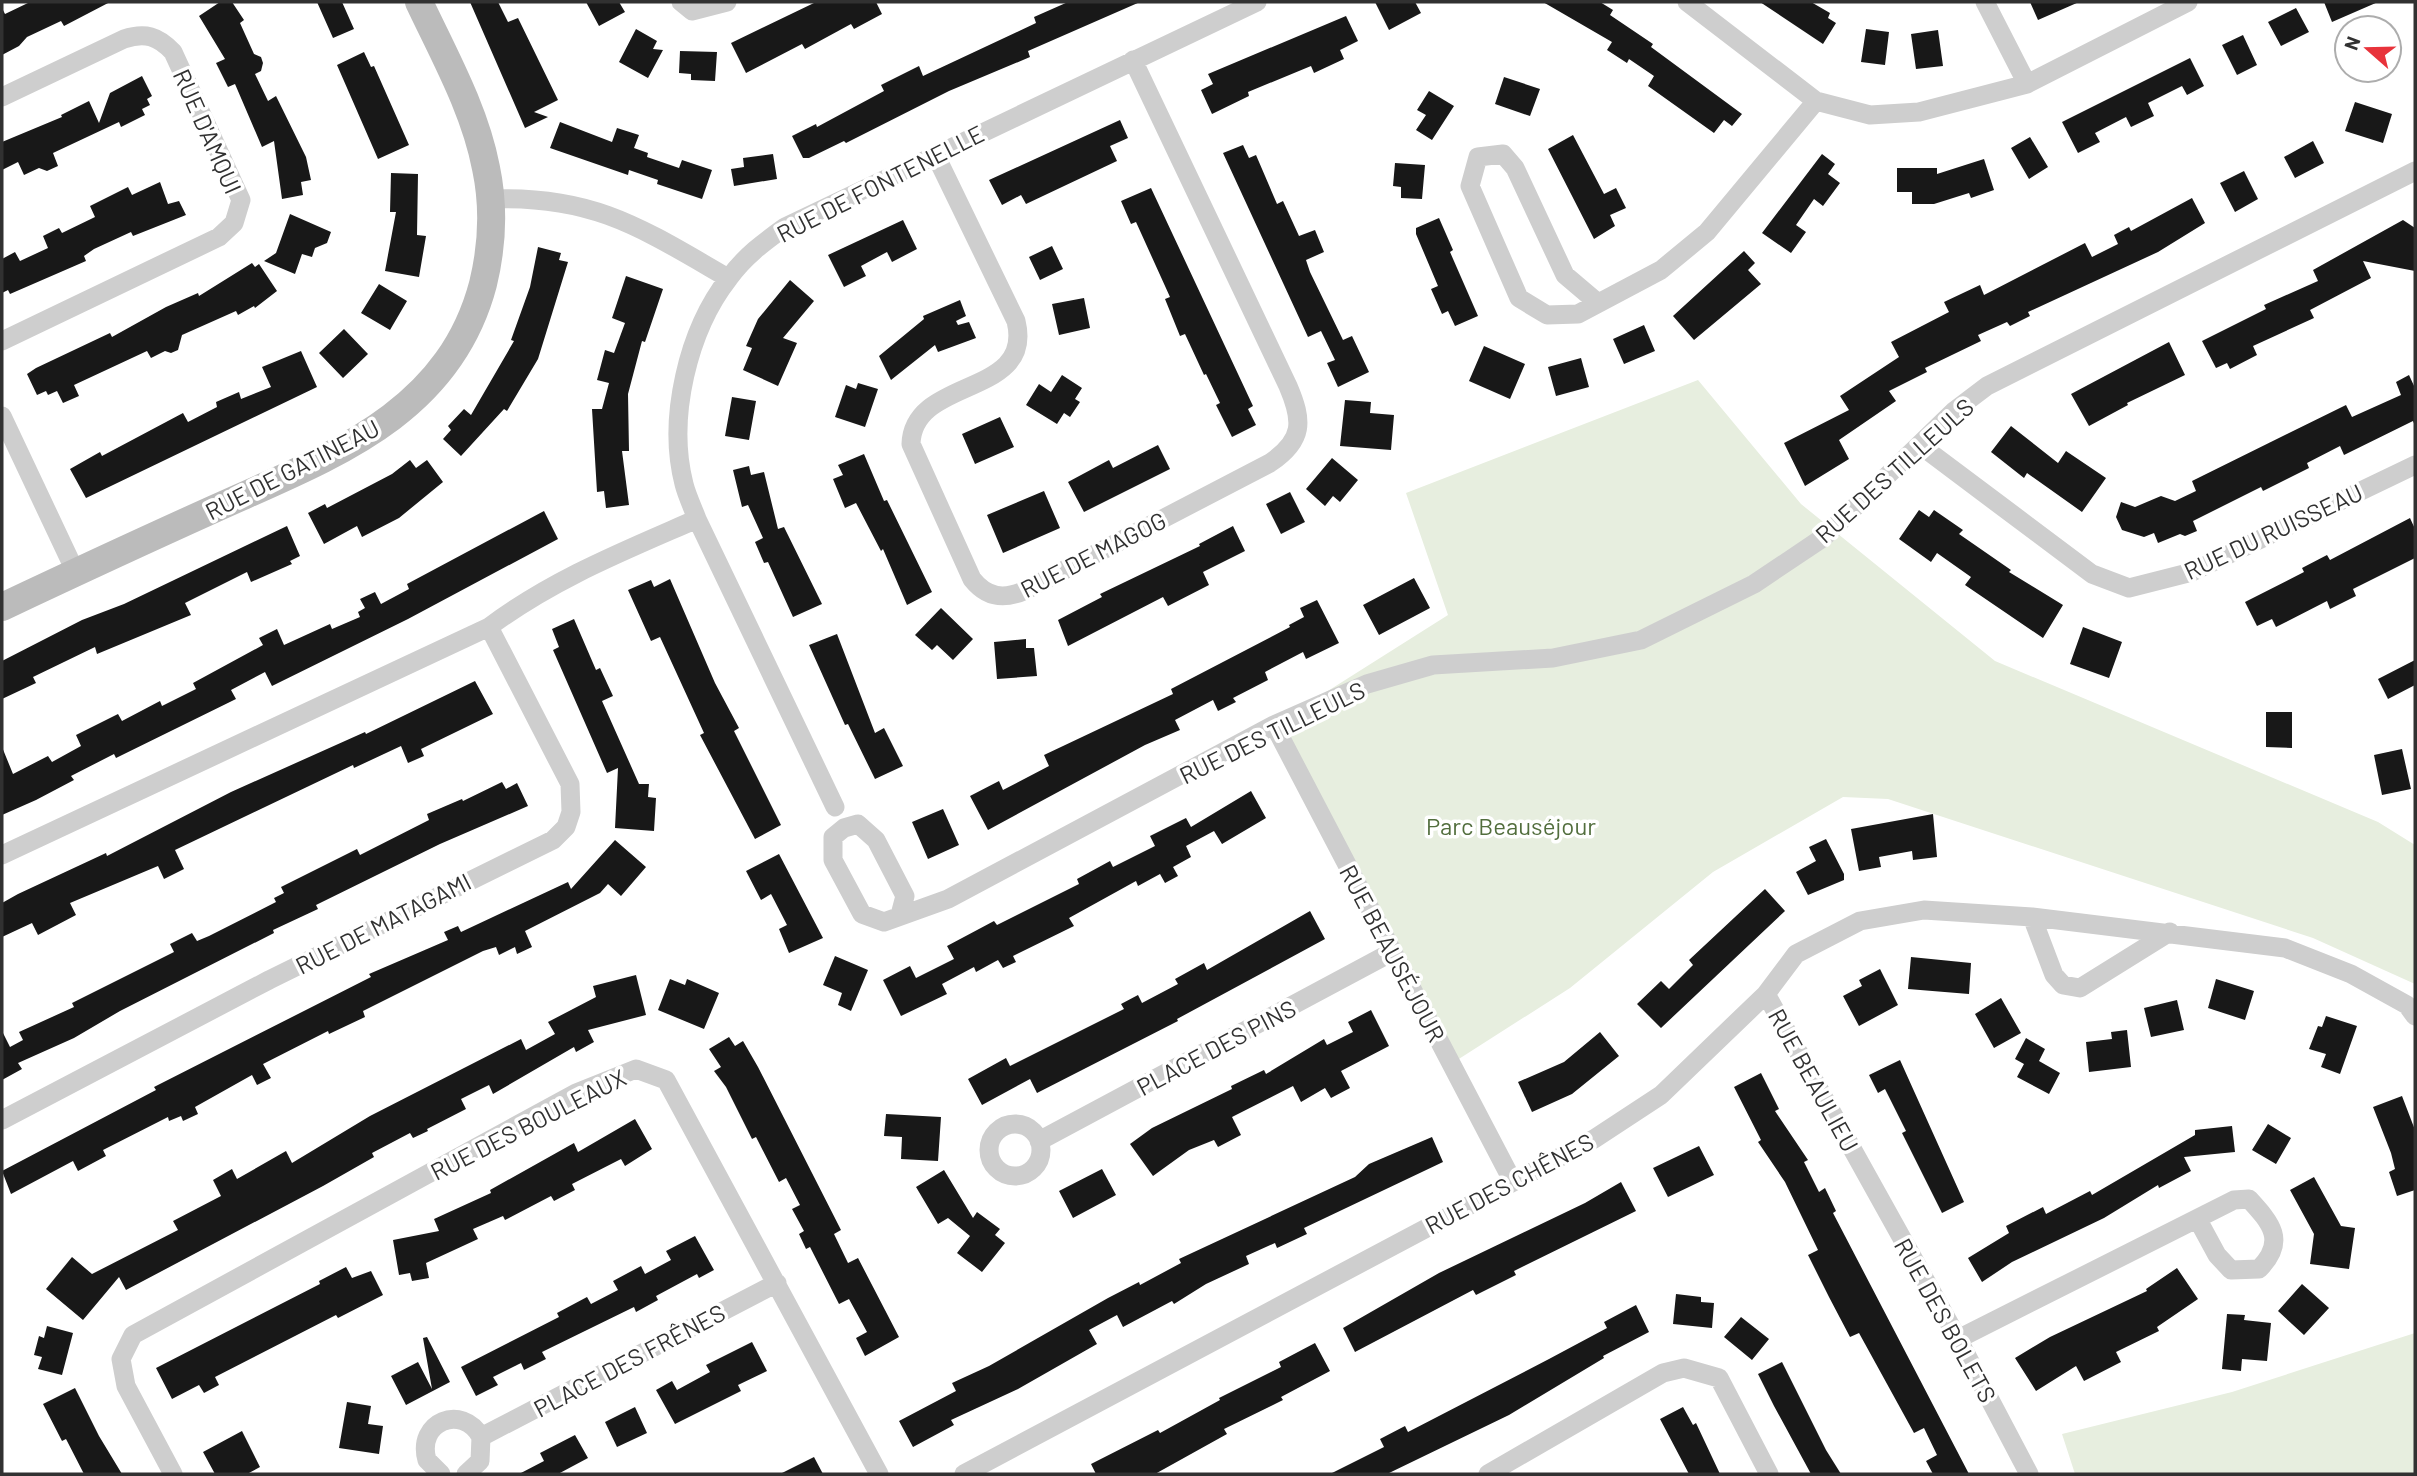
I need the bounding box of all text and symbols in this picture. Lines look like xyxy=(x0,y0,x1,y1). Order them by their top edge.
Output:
north arrow xyxy=(2333,14,2403,84)
text: N xyxy=(2339,33,2365,53)
street label: RUE D'AMQUI xyxy=(168,64,248,198)
street label: RUE DE FONTENELLE xyxy=(771,118,989,248)
street label: RUE DES TILLEULS xyxy=(1809,391,1979,549)
street label: RUE DE GATINEAU xyxy=(200,413,384,525)
street label: RUE DU RUISSEAU xyxy=(2179,477,2367,585)
street label: RUE DE MAGOG xyxy=(1015,505,1171,603)
street label: RUE DES TILLEULS xyxy=(1175,675,1369,789)
park label: Parc Beauséjour xyxy=(1426,811,1596,840)
street label: RUE BEAUSÉJOUR xyxy=(1334,860,1452,1046)
street label: RUE DE MATAGAMI xyxy=(290,866,476,980)
street label: PLACE DES PINS xyxy=(1132,993,1300,1101)
street label: RUE BEAULIEU xyxy=(1763,1003,1865,1157)
street label: RUE DES BOULEAUX xyxy=(425,1062,631,1186)
street label: RUE DES CHÊNES xyxy=(1420,1126,1598,1240)
street label: RUE DES BOLETS xyxy=(1889,1233,2003,1407)
street label: PLACE DES FRÊNES xyxy=(528,1297,730,1423)

